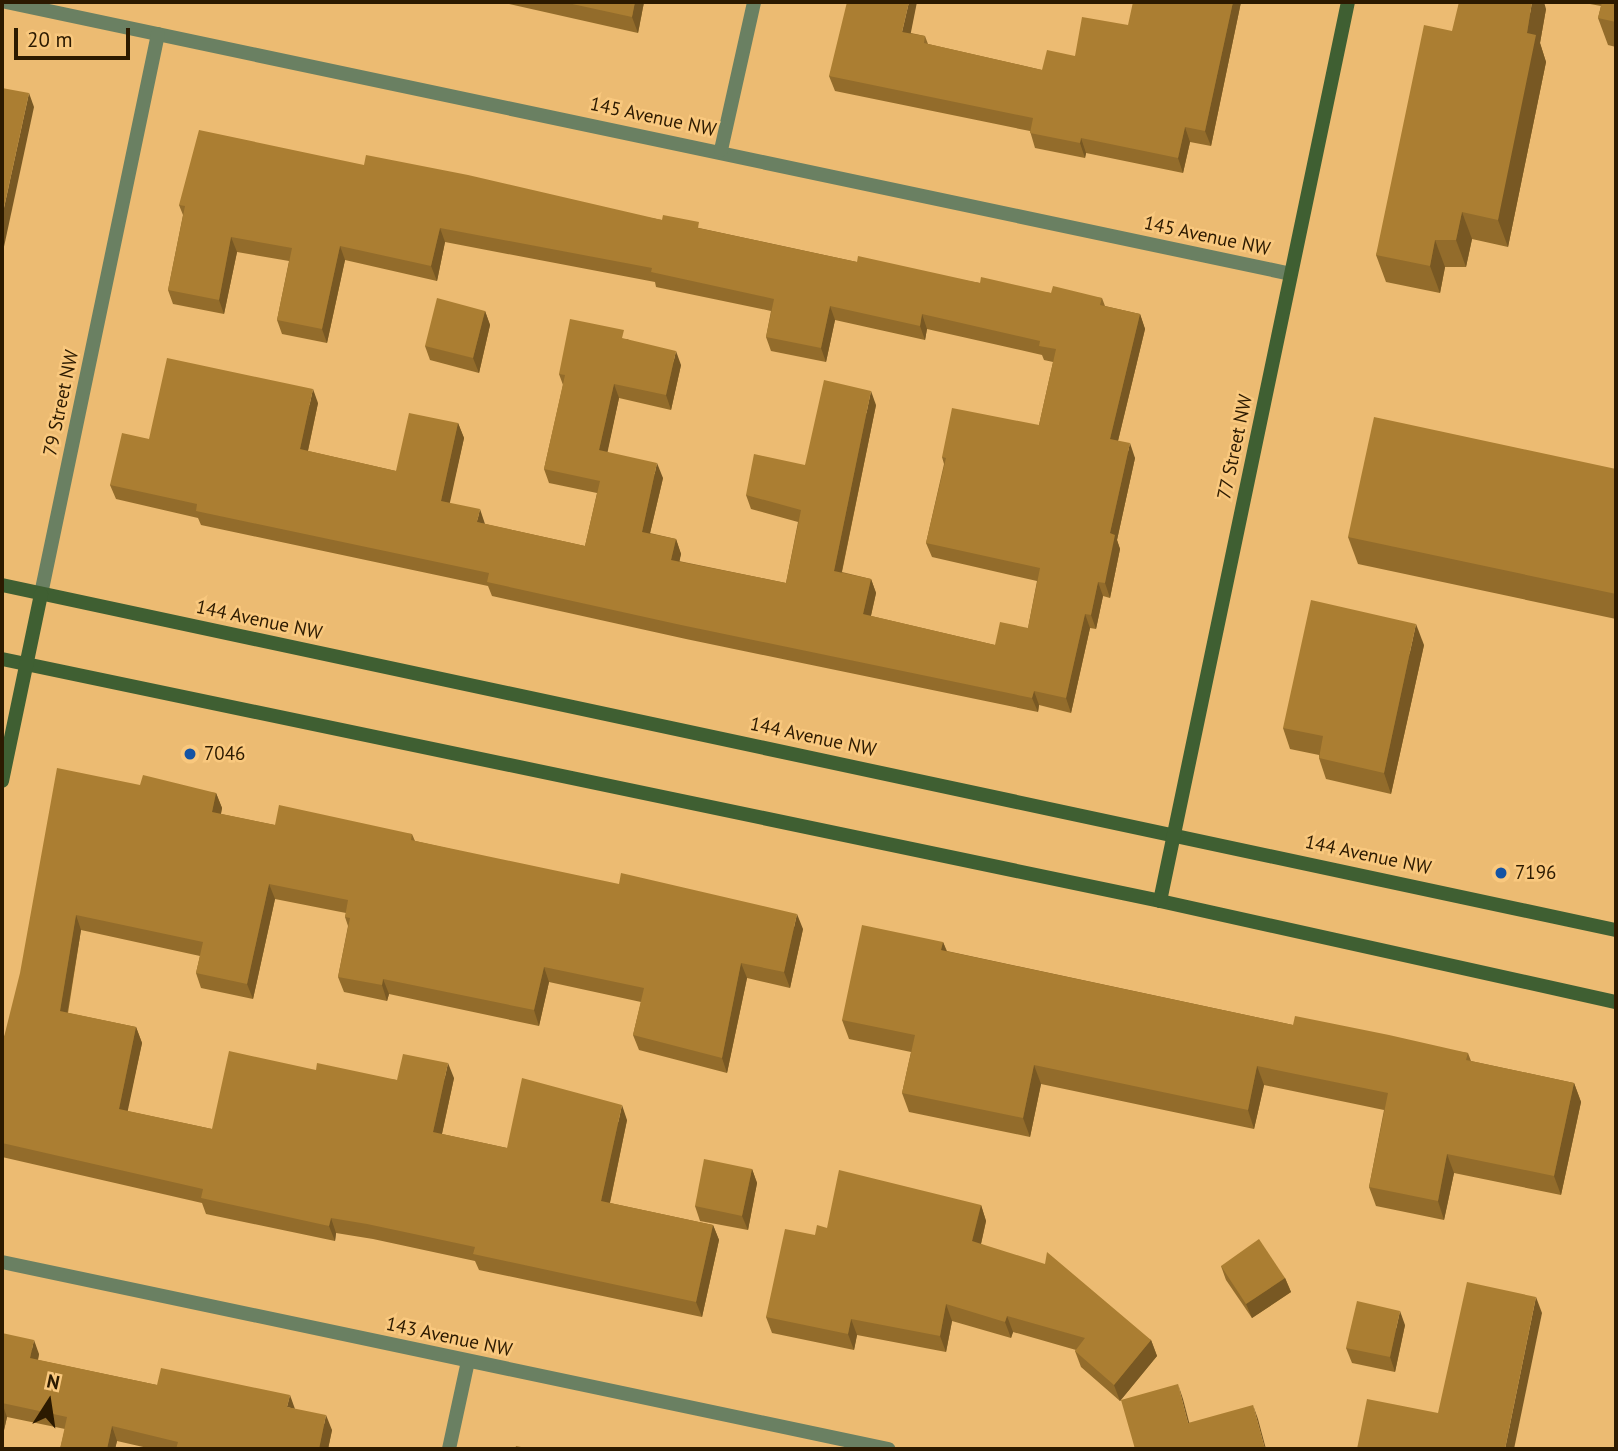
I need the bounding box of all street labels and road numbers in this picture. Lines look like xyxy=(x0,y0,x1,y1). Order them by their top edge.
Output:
street label: 145 Avenue NW xyxy=(588,92,718,142)
street label: 145 Avenue NW xyxy=(1142,211,1272,261)
street label: 79 Street NW xyxy=(39,348,83,458)
street label: 77 Street NW xyxy=(1213,392,1257,502)
street label: 144 Avenue NW xyxy=(194,595,324,645)
street label: 144 Avenue NW xyxy=(748,712,878,762)
street label: 144 Avenue NW xyxy=(1303,830,1433,880)
street label: 143 Avenue NW xyxy=(384,1312,514,1362)

